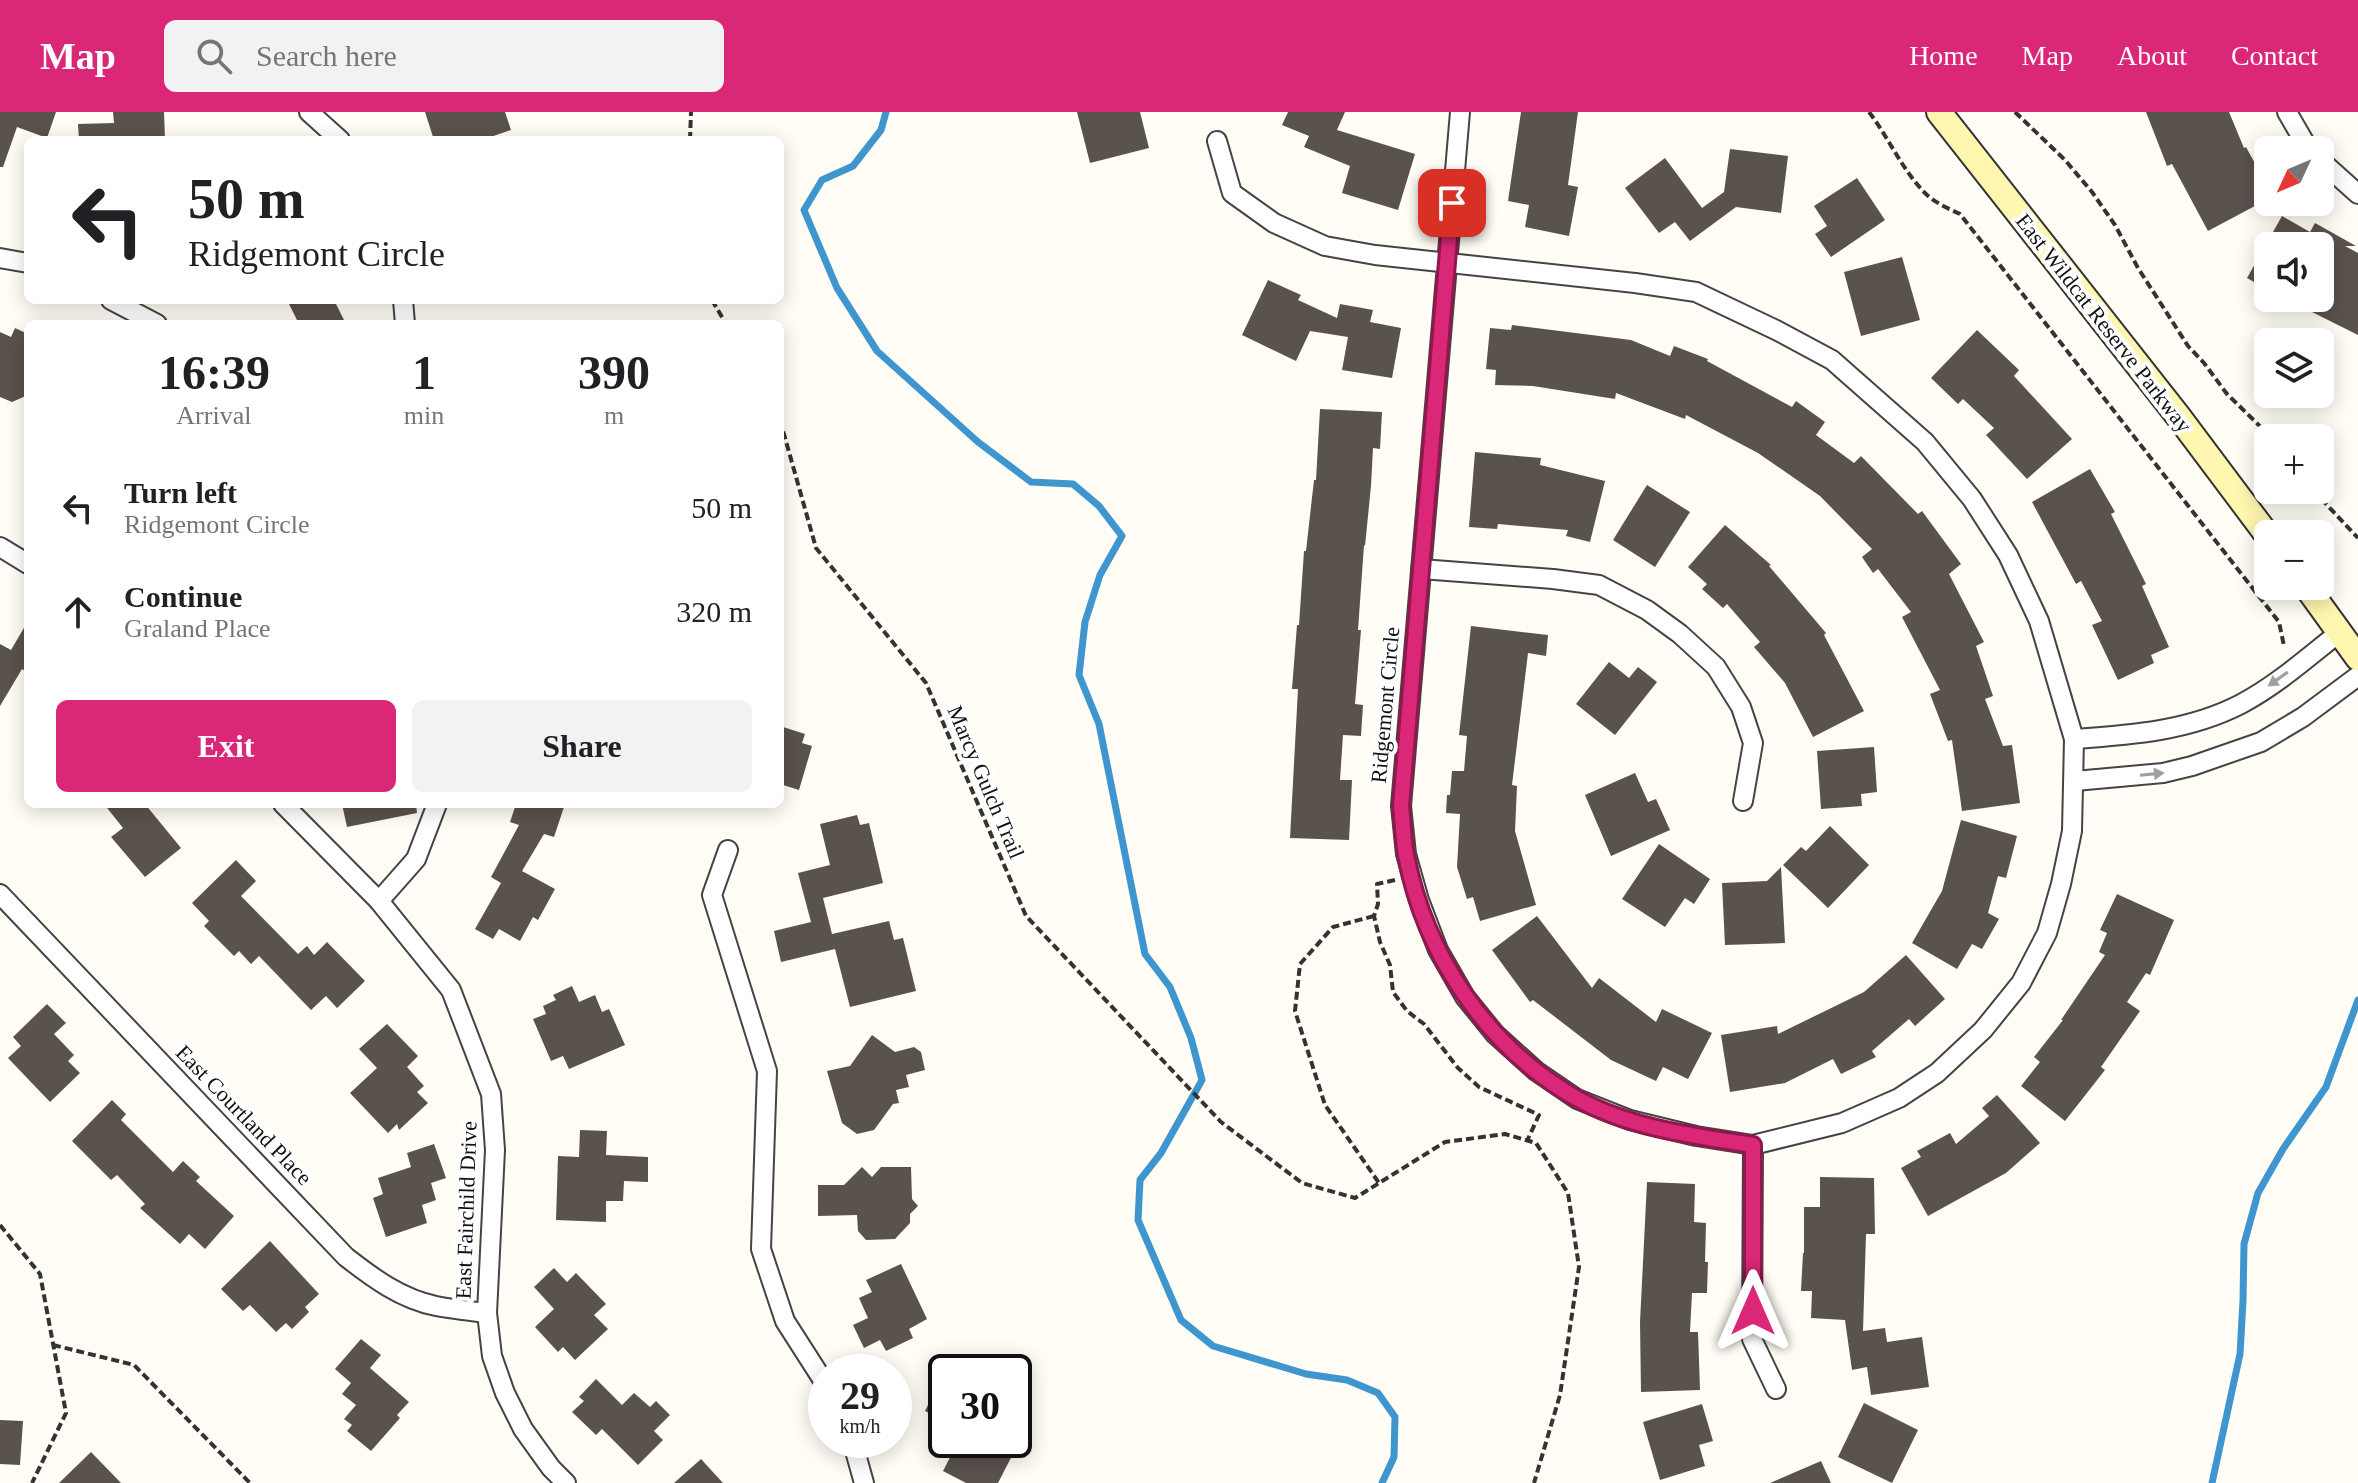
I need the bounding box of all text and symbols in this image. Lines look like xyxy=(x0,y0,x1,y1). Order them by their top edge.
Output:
search box xyxy=(164,20,724,92)
icon: search xyxy=(192,34,236,78)
text: Map xyxy=(40,35,116,77)
text: Search here xyxy=(256,39,397,72)
text: Home xyxy=(1909,40,1978,71)
text: Map xyxy=(2022,40,2073,71)
text: About xyxy=(2117,40,2187,71)
text: Contact xyxy=(2231,40,2318,71)
north arrow xyxy=(2254,136,2334,216)
map controls xyxy=(2254,136,2334,600)
icon: left xyxy=(56,168,160,272)
text: 50 m xyxy=(188,168,305,230)
pin xyxy=(1418,169,1486,237)
icon: arrive xyxy=(1430,181,1474,225)
street label: East Wildcat Reserve Parkway xyxy=(2011,209,2197,437)
button: sound xyxy=(2254,232,2334,312)
text: Ridgemont Circle xyxy=(188,234,445,274)
button: layers xyxy=(2254,328,2334,408)
text: 16:39 xyxy=(158,346,270,399)
text: 1 xyxy=(412,346,436,399)
text: 390 xyxy=(578,346,650,399)
text: Arrival xyxy=(176,401,251,430)
text: min xyxy=(404,401,444,430)
text: m xyxy=(604,401,624,430)
button: + xyxy=(2254,424,2334,504)
text: Turn left xyxy=(124,476,237,509)
icon: left xyxy=(56,486,100,530)
text: 50 m xyxy=(691,491,752,524)
text: Ridgemont Circle xyxy=(124,510,310,539)
button: − xyxy=(2254,520,2334,600)
text: Continue xyxy=(124,580,242,613)
icon: ahead xyxy=(56,590,100,634)
text: 320 m xyxy=(676,595,752,628)
text: Graland Place xyxy=(124,614,271,643)
street label: Ridgemont Circle xyxy=(1366,626,1404,784)
one-way arrow xyxy=(2268,671,2289,686)
button: Exit xyxy=(56,700,396,792)
button: Share xyxy=(412,700,752,792)
street label: Marcy Gulch Trail xyxy=(942,702,1030,862)
one-way arrow xyxy=(2140,768,2165,781)
street label: East Courtland Place xyxy=(171,1040,317,1190)
street label: East Fairchild Drive xyxy=(450,1120,482,1300)
position arrow xyxy=(1711,1269,1795,1353)
speed limit sign: 30 xyxy=(928,1354,1032,1458)
text: 29 xyxy=(840,1373,880,1418)
text: km/h xyxy=(839,1415,881,1437)

